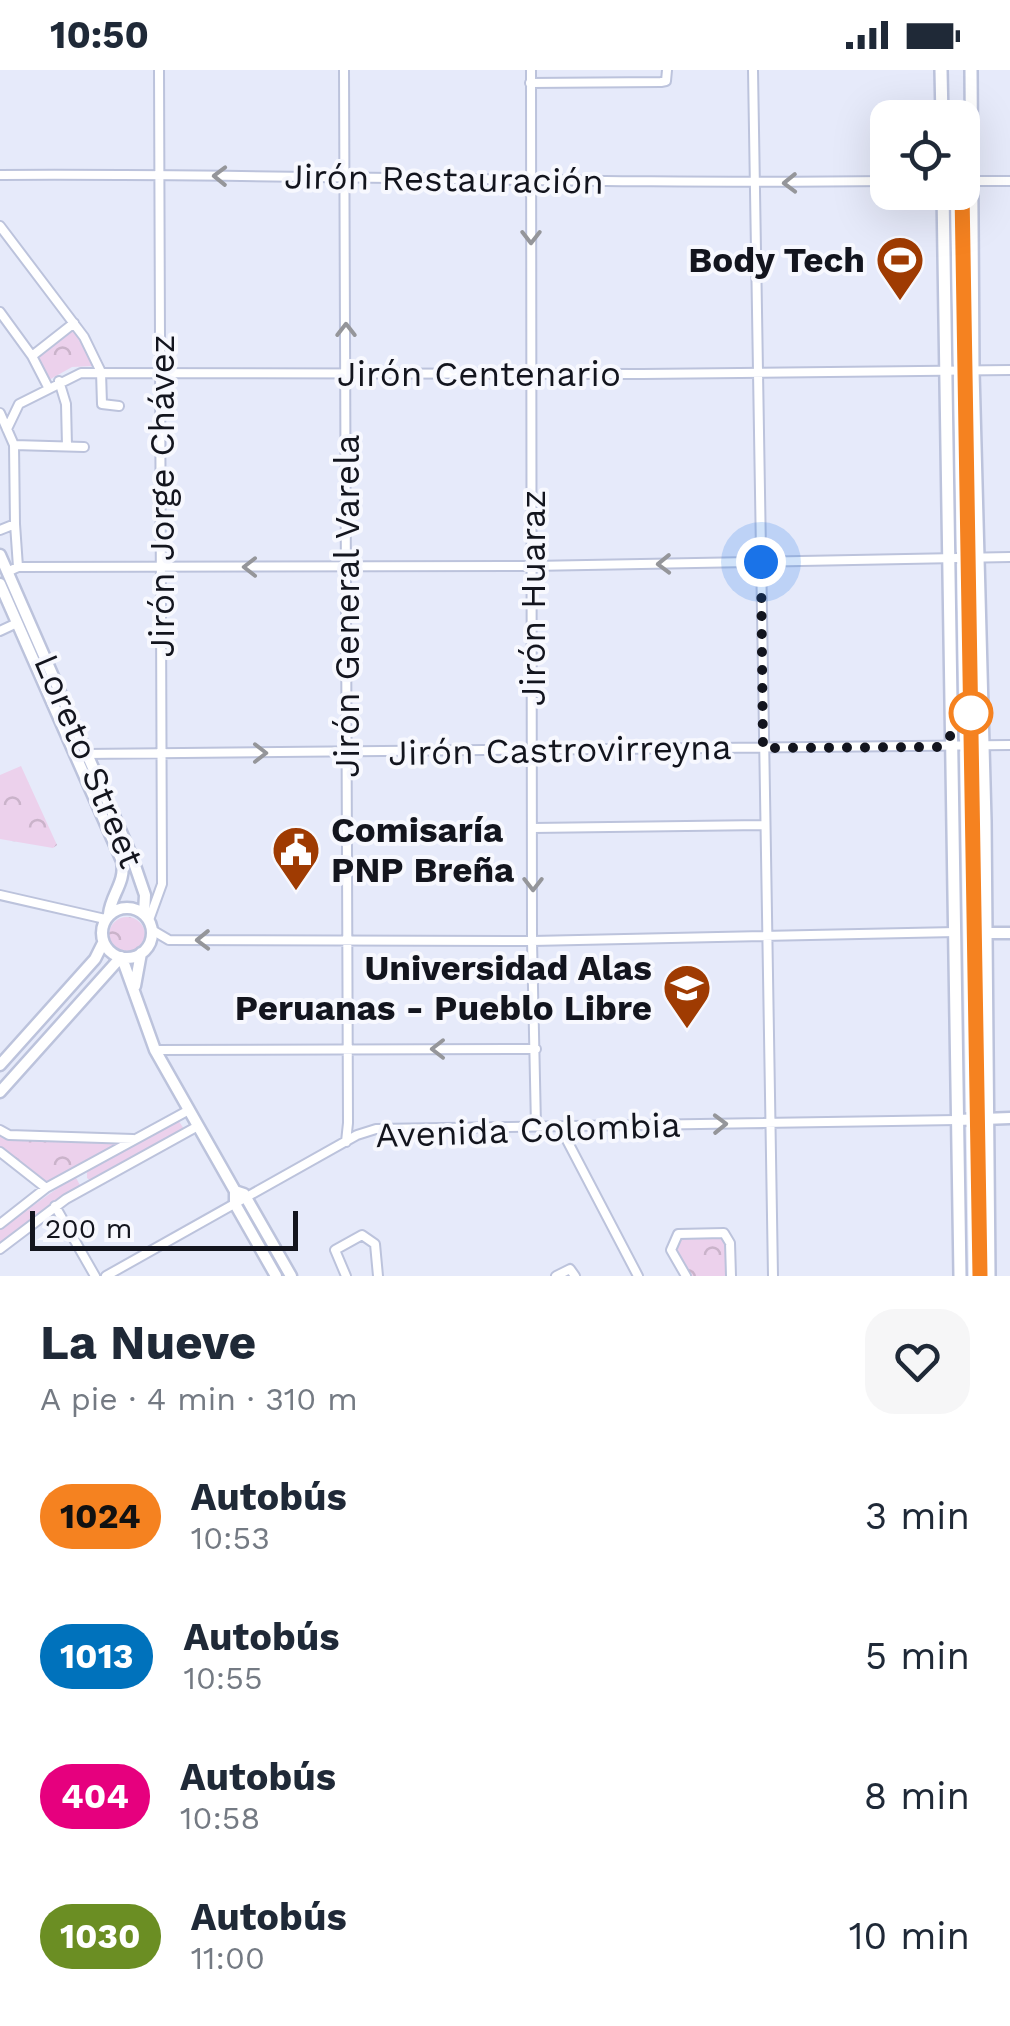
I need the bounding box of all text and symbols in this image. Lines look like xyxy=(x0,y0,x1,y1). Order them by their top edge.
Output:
text: 10:50 xyxy=(50,13,149,57)
map controls xyxy=(870,100,980,210)
button: locate xyxy=(870,100,980,210)
street label: Jirón Restauración xyxy=(284,155,604,203)
one-way arrow xyxy=(212,165,228,186)
one-way arrow xyxy=(782,172,798,193)
one-way arrow xyxy=(521,230,542,246)
sports icon: Body Tech xyxy=(874,234,926,302)
place label: Body Tech xyxy=(688,239,865,281)
one-way arrow xyxy=(335,321,357,336)
street label: Jirón Jorge Chávez xyxy=(141,334,183,658)
street label: Jirón Centenario xyxy=(337,353,621,395)
street label: Jirón General Varela xyxy=(326,434,368,778)
street label: Jirón Huaraz xyxy=(512,490,554,706)
your location xyxy=(736,537,786,587)
one-way arrow xyxy=(655,553,671,574)
one-way arrow xyxy=(242,556,258,578)
street label: Loreto Street xyxy=(25,648,153,874)
unlabelled marker xyxy=(950,692,992,734)
street label: Jirón Castrovirreyna xyxy=(388,726,732,774)
one-way arrow xyxy=(253,742,269,763)
place label: Comisaría PNP Breña xyxy=(331,809,515,891)
public building icon: Comisaría PNP Breña xyxy=(270,824,322,892)
one-way arrow xyxy=(522,876,544,892)
one-way arrow xyxy=(194,929,210,950)
place label: Universidad Alas Peruanas - Pueblo Libre xyxy=(235,947,652,1029)
school or university icon: Universidad Alas Peruanas - Pueblo Libre xyxy=(661,962,713,1030)
one-way arrow xyxy=(430,1038,446,1060)
street label: Avenida Colombia xyxy=(375,1104,681,1156)
one-way arrow xyxy=(712,1113,728,1135)
scale bar xyxy=(30,1206,298,1250)
text: 200 m xyxy=(45,1212,132,1245)
button: heart xyxy=(865,1309,970,1414)
text: La Nueve xyxy=(40,1314,256,1371)
text: A pie · 4 min · 310 m xyxy=(40,1380,358,1418)
text: Autobús xyxy=(191,1475,347,1519)
text: 3 min xyxy=(865,1494,970,1538)
text: 1024 xyxy=(60,1495,141,1537)
text: 10:53 xyxy=(191,1519,270,1557)
text: Autobús xyxy=(183,1615,340,1659)
text: 5 min xyxy=(865,1634,970,1678)
text: 1013 xyxy=(60,1635,133,1677)
text: 10:55 xyxy=(183,1659,263,1697)
text: Autobús xyxy=(180,1755,336,1799)
text: 8 min xyxy=(864,1774,970,1818)
text: 404 xyxy=(61,1775,129,1817)
text: 10:58 xyxy=(180,1799,260,1837)
text: Autobús xyxy=(191,1895,347,1939)
text: 10 min xyxy=(849,1914,970,1958)
text: 1030 xyxy=(60,1915,141,1957)
text: 11:00 xyxy=(191,1939,265,1977)

